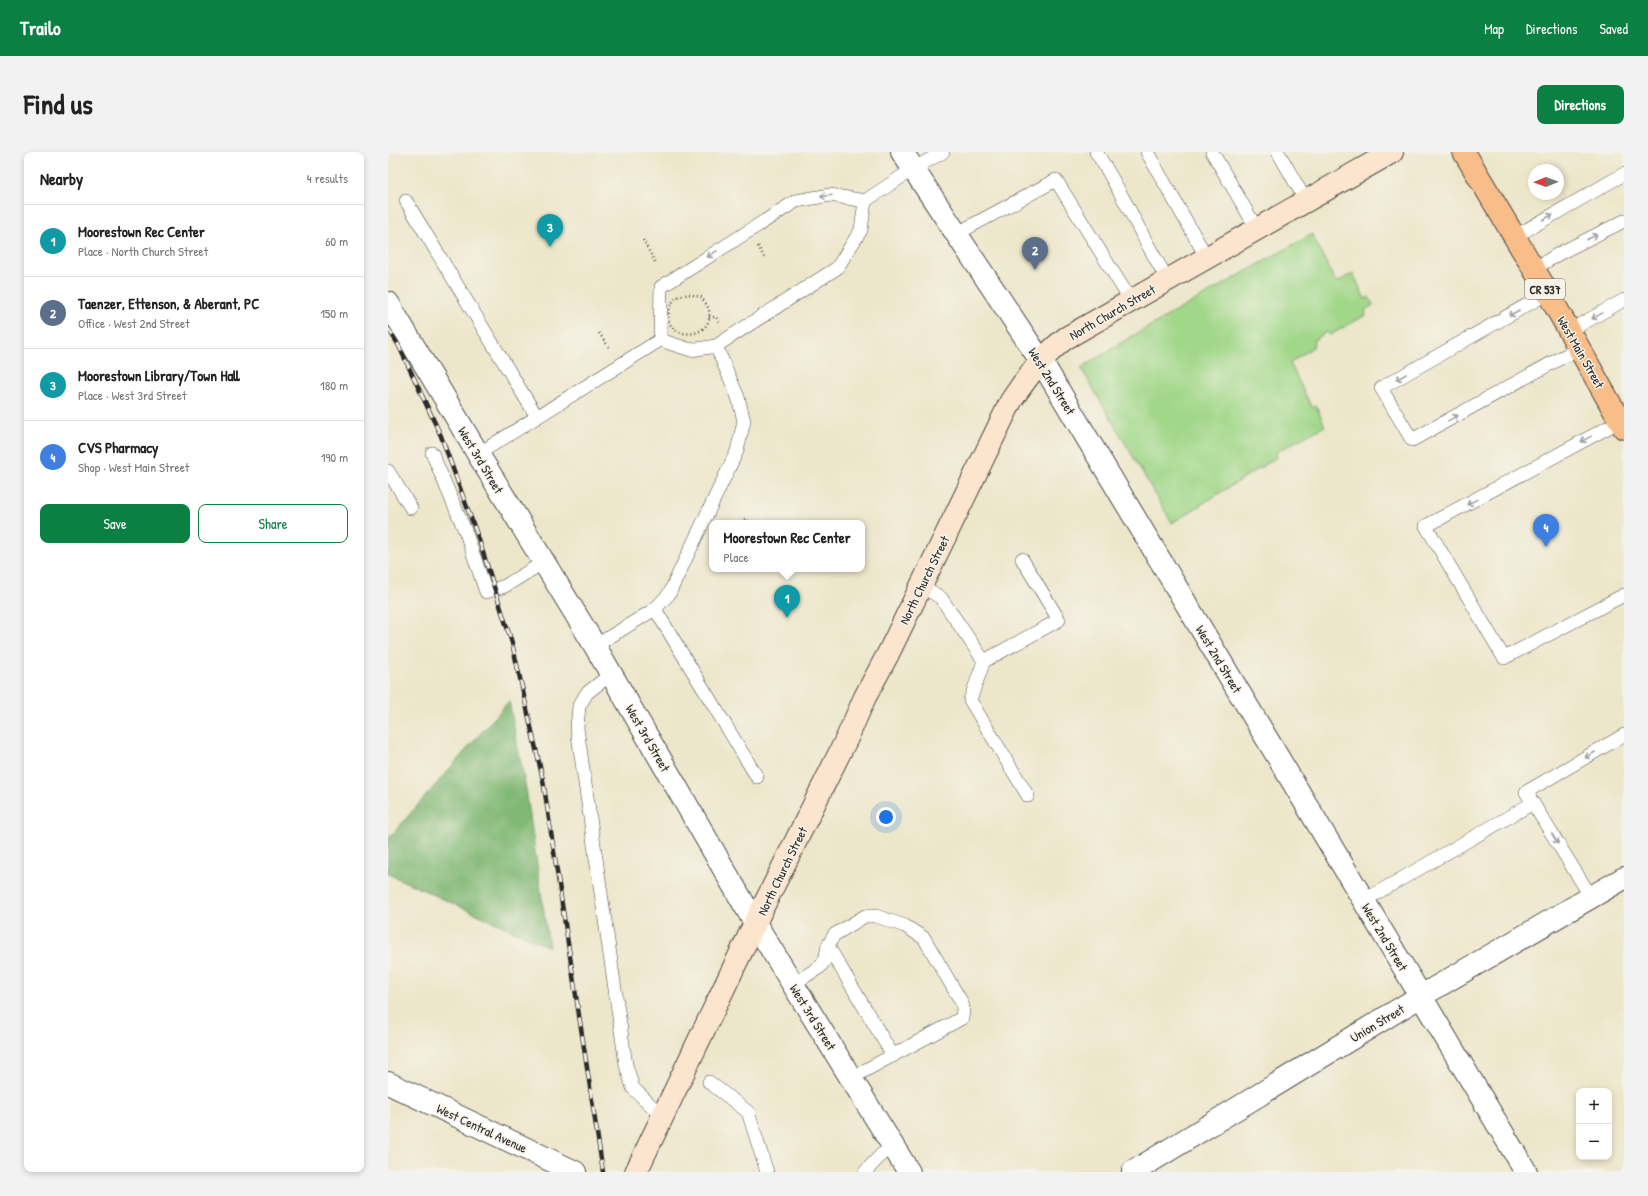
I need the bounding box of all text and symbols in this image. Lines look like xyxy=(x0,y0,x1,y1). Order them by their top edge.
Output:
text: Trailo xyxy=(20,15,61,41)
text: Map xyxy=(1484,19,1504,38)
text: Directions xyxy=(1526,19,1577,38)
text: Saved xyxy=(1599,19,1628,38)
text: Find us xyxy=(24,85,93,123)
button: Directions xyxy=(1537,85,1624,124)
north arrow xyxy=(1528,164,1564,200)
text: Nearby xyxy=(40,167,83,190)
text: 4 results xyxy=(307,169,348,187)
one-way arrow xyxy=(820,192,833,200)
one-way arrow xyxy=(1542,213,1554,221)
pin: 3 xyxy=(537,214,563,247)
text: Moorestown Rec Center xyxy=(78,221,205,242)
text: 1 xyxy=(51,232,55,250)
text: 60 m xyxy=(325,232,348,250)
one-way arrow xyxy=(1586,232,1598,240)
pin: 2 xyxy=(1022,237,1048,270)
text: Place · North Church Street xyxy=(78,242,208,260)
one-way arrow xyxy=(706,251,718,259)
road number: CR 537 xyxy=(1525,279,1565,299)
street label: North Church Street xyxy=(1066,280,1159,344)
text: Taenzer, Ettenson, & Aberant, PC xyxy=(78,293,259,314)
text: 2 xyxy=(50,304,56,322)
text: 150 m xyxy=(320,304,348,322)
one-way arrow xyxy=(1508,309,1520,317)
one-way arrow xyxy=(1591,312,1603,320)
street label: West Main Street xyxy=(1553,313,1609,392)
text: Office · West 2nd Street xyxy=(78,314,190,332)
street label: West 2nd Street xyxy=(1024,344,1080,418)
text: Moorestown Library/Town Hall xyxy=(78,365,240,386)
one-way arrow xyxy=(1395,373,1407,381)
text: 3 xyxy=(50,376,56,394)
text: 180 m xyxy=(320,376,348,394)
text: Place · West 3rd Street xyxy=(78,386,186,404)
one-way arrow xyxy=(1447,414,1459,422)
street label: West 3rd Street xyxy=(454,423,508,497)
one-way arrow xyxy=(1580,436,1592,444)
text: CVS Pharmacy xyxy=(78,437,158,458)
text: 4 xyxy=(51,448,55,466)
text: 190 m xyxy=(321,448,348,466)
text: Shop · West Main Street xyxy=(78,458,189,476)
one-way arrow xyxy=(1466,498,1478,506)
button: Save xyxy=(40,504,190,543)
button: Share xyxy=(198,504,348,543)
pin: 4 xyxy=(1533,514,1559,547)
popup xyxy=(709,520,865,572)
text: Moorestown Rec Center xyxy=(724,527,850,548)
street label: North Church Street xyxy=(895,532,953,627)
text: Place xyxy=(724,548,749,566)
pin: 1 xyxy=(774,585,800,618)
street label: West 2nd Street xyxy=(1192,622,1247,697)
street label: West 3rd Street xyxy=(622,701,675,775)
one-way arrow xyxy=(1585,751,1596,759)
your location xyxy=(876,807,896,827)
street label: North Church Street xyxy=(753,823,811,918)
one-way arrow xyxy=(1552,833,1560,845)
street label: West 2nd Street xyxy=(1358,900,1413,975)
street label: West 3rd Street xyxy=(786,981,841,1054)
street label: Union Street xyxy=(1347,999,1408,1046)
map controls xyxy=(1576,1088,1612,1160)
button: + xyxy=(1576,1088,1612,1124)
street label: West Central Avenue xyxy=(434,1099,530,1157)
button: − xyxy=(1576,1124,1612,1160)

